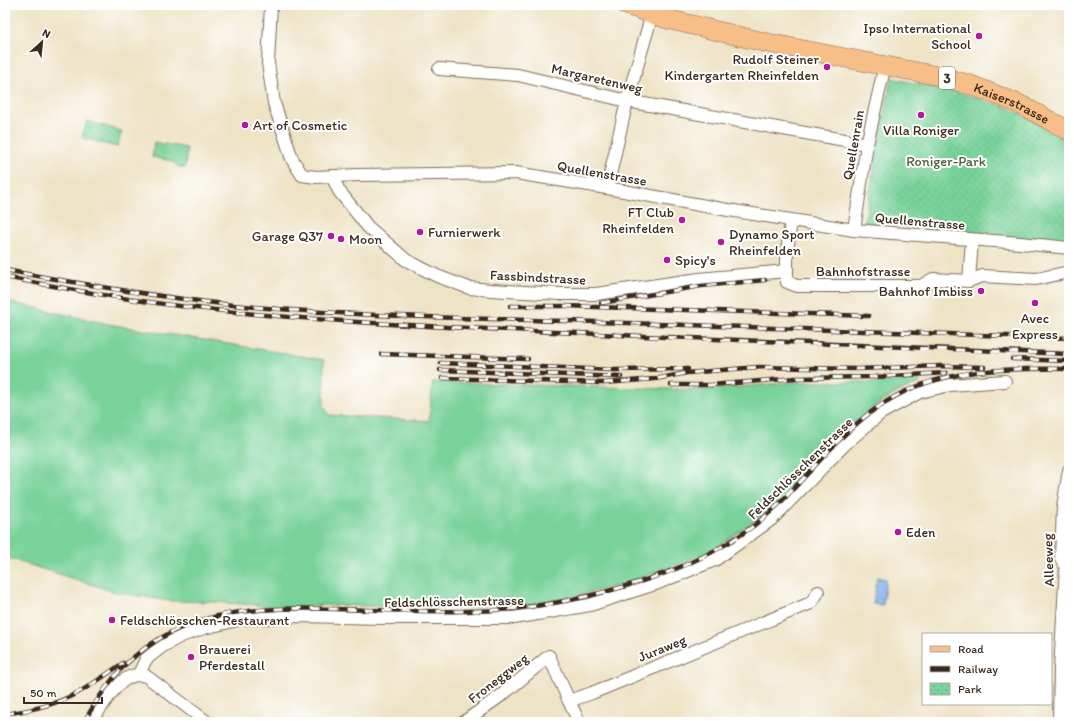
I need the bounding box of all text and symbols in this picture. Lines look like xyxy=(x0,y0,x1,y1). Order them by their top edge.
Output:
place label: Ipso International School xyxy=(863,20,971,53)
north arrow xyxy=(22,22,62,62)
text: N xyxy=(40,26,53,41)
marker: Ipso International School xyxy=(974,31,984,41)
place label: Rudolf Steiner Kindergarten Rheinfelden xyxy=(665,51,819,84)
street label: Margaretenweg xyxy=(550,60,645,97)
marker: Rudolf Steiner Kindergarten Rheinfelden xyxy=(822,62,832,72)
road number: 3 xyxy=(939,67,955,89)
street label: Kaiserstrasse xyxy=(971,79,1053,128)
street label: Quellenrain xyxy=(839,108,868,182)
marker: Villa Roniger xyxy=(916,110,926,120)
place label: Art of Cosmetic xyxy=(253,117,348,134)
marker: Art of Cosmetic xyxy=(240,120,250,130)
place label: Villa Roniger xyxy=(883,122,960,139)
park label: Roniger-Park xyxy=(906,153,986,170)
street label: Quellenstrasse xyxy=(556,157,648,190)
place label: FT Club Rheinfelden xyxy=(602,204,674,237)
street label: Quellenstrasse xyxy=(874,209,966,234)
marker: FT Club Rheinfelden xyxy=(677,215,687,225)
place label: Furnierwerk xyxy=(428,224,501,241)
place label: Dynamo Sport Rheinfelden xyxy=(729,226,815,259)
marker: Furnierwerk xyxy=(415,227,425,237)
place label: Garage Q37 xyxy=(252,228,323,245)
marker: Garage Q37 xyxy=(326,231,336,241)
place label: Moon xyxy=(349,231,382,248)
marker: Moon xyxy=(336,234,346,244)
marker: Dynamo Sport Rheinfelden xyxy=(716,237,726,247)
place label: Spicy's xyxy=(675,252,716,269)
marker: Spicy's xyxy=(662,255,672,265)
street label: Bahnhofstrasse xyxy=(816,263,911,280)
street label: Fassbindstrasse xyxy=(490,266,587,289)
place label: Bahnhof Imbiss xyxy=(879,283,973,300)
marker: Bahnhof Imbiss xyxy=(976,286,986,296)
marker: Avec Express xyxy=(1030,298,1040,308)
place label: Avec Express xyxy=(1012,310,1058,343)
street label: Feldschlösschenstrasse xyxy=(744,414,857,523)
place label: Eden xyxy=(906,524,936,541)
marker: Eden xyxy=(893,527,903,537)
street label: Alleeweg xyxy=(1039,532,1058,587)
street label: Feldschlösschenstrasse xyxy=(384,592,524,611)
place label: Feldschlösschen-Restaurant xyxy=(120,612,289,629)
marker: Feldschlösschen-Restaurant xyxy=(107,615,117,625)
street label: Juraweg xyxy=(636,631,689,666)
legend xyxy=(922,633,1052,705)
place label: Brauerei Pferdestall xyxy=(199,641,265,674)
text: Road xyxy=(958,642,984,656)
street label: Froneggweg xyxy=(465,649,532,707)
marker: Brauerei Pferdestall xyxy=(186,652,196,662)
text: Railway xyxy=(958,662,998,676)
scale bar xyxy=(24,679,102,705)
text: Park xyxy=(958,682,982,696)
text: 50 m xyxy=(30,686,56,700)

